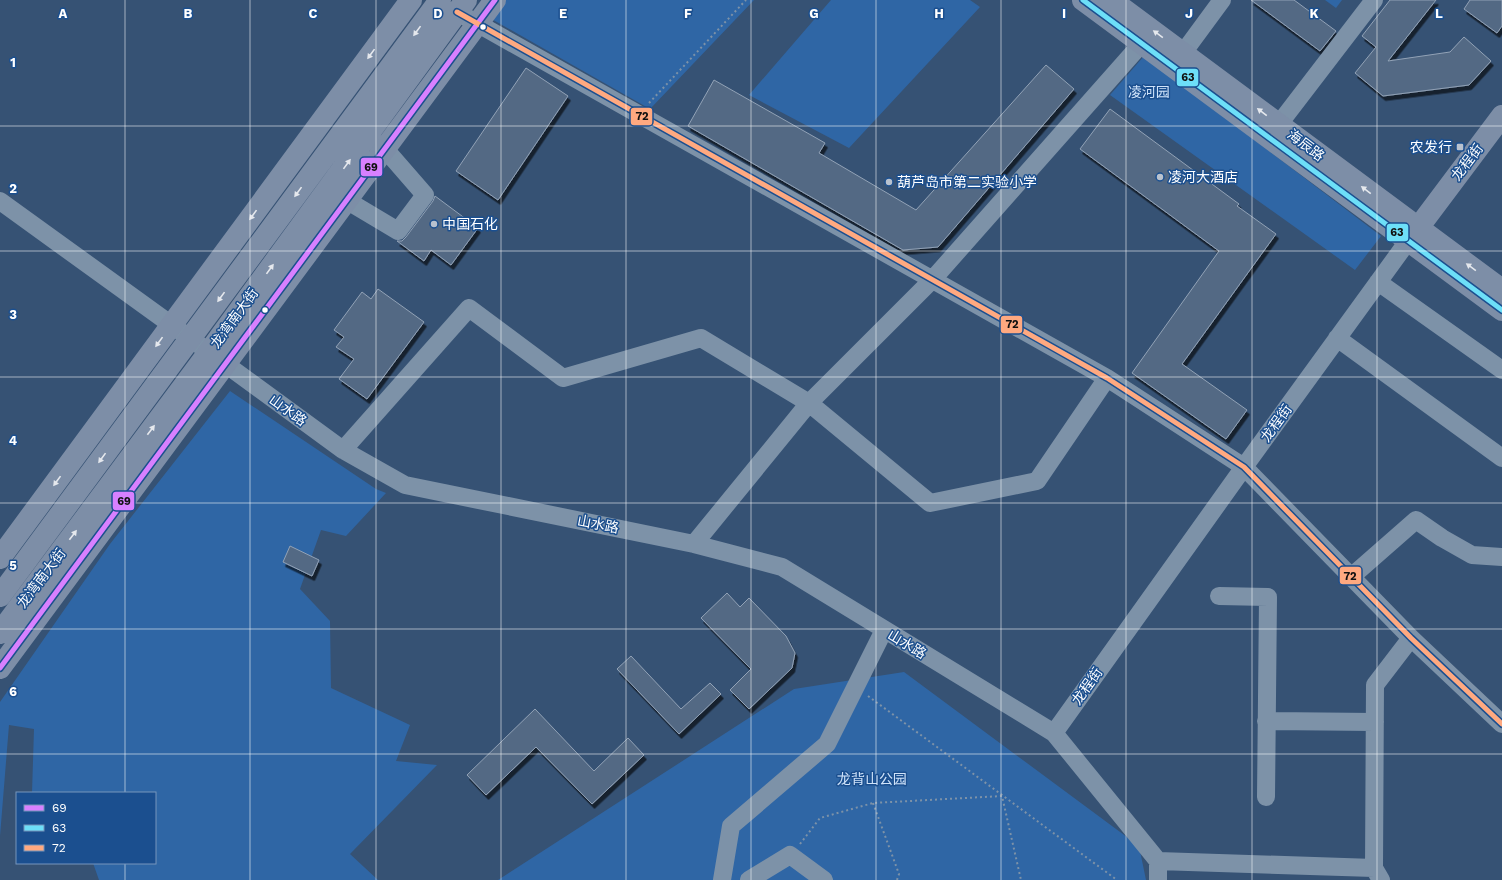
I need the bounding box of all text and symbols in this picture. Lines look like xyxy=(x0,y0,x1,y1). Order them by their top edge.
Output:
text: A xyxy=(59,6,68,21)
text: B xyxy=(184,6,193,21)
text: C xyxy=(309,6,318,21)
text: D xyxy=(433,6,443,21)
text: E xyxy=(559,6,567,21)
text: F xyxy=(684,6,692,21)
text: G xyxy=(809,6,819,21)
text: H xyxy=(934,6,944,21)
text: I xyxy=(1062,6,1066,21)
text: J xyxy=(1185,6,1193,21)
text: K xyxy=(1309,6,1319,21)
text: L xyxy=(1435,6,1443,21)
unlabelled marker xyxy=(478,22,488,32)
one-way arrow xyxy=(412,26,421,37)
one-way arrow xyxy=(1152,30,1163,39)
one-way arrow xyxy=(367,49,375,59)
text: 1 xyxy=(10,55,16,70)
line badge: 63 xyxy=(1176,68,1199,87)
text: 63 xyxy=(1181,71,1195,84)
park label: 凌河园 xyxy=(1128,84,1170,100)
line badge: 72 xyxy=(630,107,653,126)
one-way arrow xyxy=(1257,108,1267,116)
text: 72 xyxy=(635,110,649,123)
street label: 海辰路 xyxy=(1284,126,1328,164)
place label: 农发行 xyxy=(1410,139,1452,155)
street label: 龙程街 xyxy=(1448,140,1486,184)
marker: 农发行 xyxy=(1455,142,1465,152)
line badge: 69 xyxy=(360,157,383,177)
one-way arrow xyxy=(342,159,351,170)
text: 69 xyxy=(364,161,378,174)
place label: 凌河大酒店 xyxy=(1168,169,1238,185)
marker: 凌河大酒店 xyxy=(1155,172,1165,182)
place label: 葫芦岛市第二实验小学 xyxy=(897,174,1037,190)
marker: 葫芦岛市第二实验小学 xyxy=(884,177,894,187)
text: 2 xyxy=(9,181,17,196)
one-way arrow xyxy=(1361,185,1372,194)
one-way arrow xyxy=(294,187,302,198)
one-way arrow xyxy=(249,210,257,220)
place label: 中国石化 xyxy=(442,216,498,232)
marker: 中国石化 xyxy=(429,219,439,229)
line badge: 63 xyxy=(1386,223,1409,242)
text: 63 xyxy=(1390,226,1404,239)
one-way arrow xyxy=(1465,263,1476,271)
one-way arrow xyxy=(266,264,274,275)
street label: 龙湾南大街 xyxy=(207,285,261,351)
one-way arrow xyxy=(217,292,225,302)
unlabelled marker xyxy=(260,305,270,315)
text: 3 xyxy=(9,307,17,322)
line badge: 72 xyxy=(1000,315,1023,334)
text: 72 xyxy=(1005,318,1019,331)
one-way arrow xyxy=(155,337,163,348)
street label: 山水路 xyxy=(266,391,310,429)
street label: 龙程街 xyxy=(1257,401,1295,445)
one-way arrow xyxy=(147,425,155,436)
text: 4 xyxy=(9,433,18,448)
one-way arrow xyxy=(98,453,106,463)
one-way arrow xyxy=(53,475,61,486)
line badge: 69 xyxy=(112,491,135,511)
text: 69 xyxy=(117,495,131,508)
street label: 山水路 xyxy=(576,512,620,536)
one-way arrow xyxy=(69,529,78,540)
street label: 龙湾南大街 xyxy=(14,545,68,611)
text: 5 xyxy=(9,558,17,573)
line badge: 72 xyxy=(1339,566,1362,585)
text: 72 xyxy=(1343,570,1357,583)
street label: 山水路 xyxy=(885,626,929,662)
street label: 龙程街 xyxy=(1068,664,1106,708)
text: 6 xyxy=(9,684,17,699)
park label: 龙背山公园 xyxy=(837,771,907,787)
legend xyxy=(16,792,156,864)
text: 69 xyxy=(52,801,67,815)
text: 63 xyxy=(52,821,66,835)
text: 72 xyxy=(52,841,66,855)

